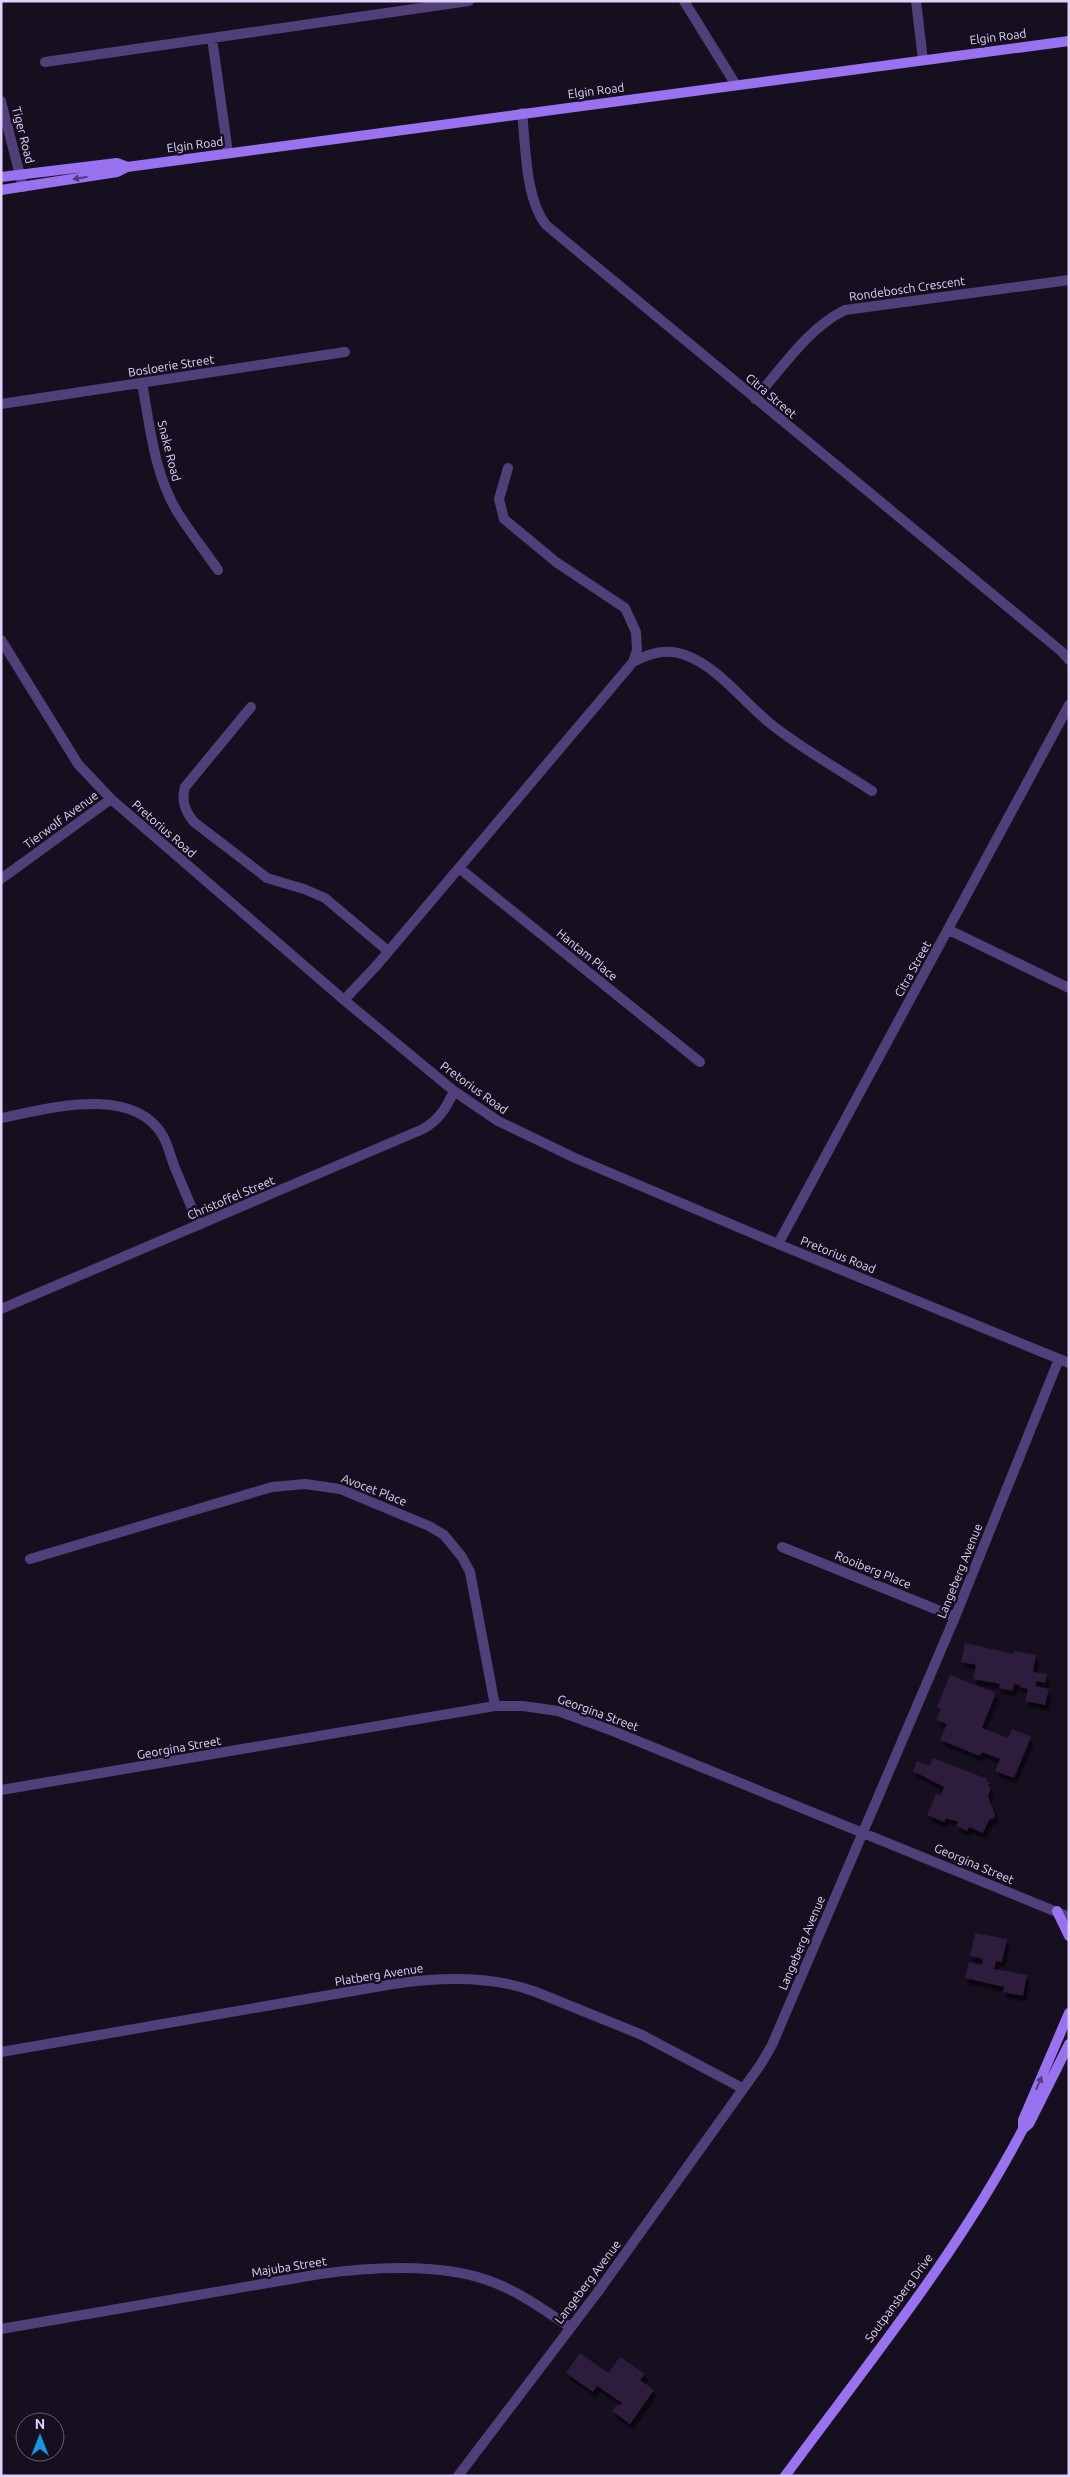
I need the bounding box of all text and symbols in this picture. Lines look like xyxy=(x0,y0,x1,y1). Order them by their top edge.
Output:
street label: Elgin Road xyxy=(969,27,1027,46)
street label: Elgin Road xyxy=(567,81,625,100)
street label: Tiger Road xyxy=(10,105,37,165)
street label: Elgin Road xyxy=(166,135,224,154)
one-way arrow xyxy=(71,174,87,182)
street label: Rondebosch Crescent xyxy=(848,274,966,303)
street label: Bosloerie Street xyxy=(127,352,215,379)
street label: Citra Street xyxy=(743,371,799,421)
street label: Snake Road xyxy=(156,419,183,483)
street label: Tierwolf Avenue xyxy=(21,788,100,851)
street label: Pretorius Road xyxy=(130,797,199,860)
street label: Hantam Place xyxy=(554,926,620,983)
street label: Citra Street xyxy=(892,938,933,999)
street label: Pretorius Road xyxy=(438,1059,510,1116)
street label: Christoffel Street xyxy=(185,1173,277,1222)
street label: Pretorius Road xyxy=(799,1234,878,1276)
street label: Avocet Place xyxy=(340,1471,409,1508)
street label: Langeberg Avenue xyxy=(935,1522,984,1620)
street label: Rooiberg Place xyxy=(833,1548,913,1591)
street label: Georgina Street xyxy=(556,1692,641,1733)
street label: Georgina Street xyxy=(136,1734,222,1761)
street label: Georgina Street xyxy=(932,1841,1016,1886)
street label: Langeberg Avenue xyxy=(776,1894,827,1992)
street label: Platberg Avenue xyxy=(334,1961,424,1988)
one-way arrow xyxy=(1035,2076,1043,2090)
street label: Langeberg Avenue xyxy=(552,2237,623,2326)
street label: Soutpansberg Drive xyxy=(862,2251,935,2345)
street label: Majuba Street xyxy=(250,2254,328,2279)
north arrow xyxy=(15,2412,65,2462)
text: N xyxy=(35,2416,45,2432)

